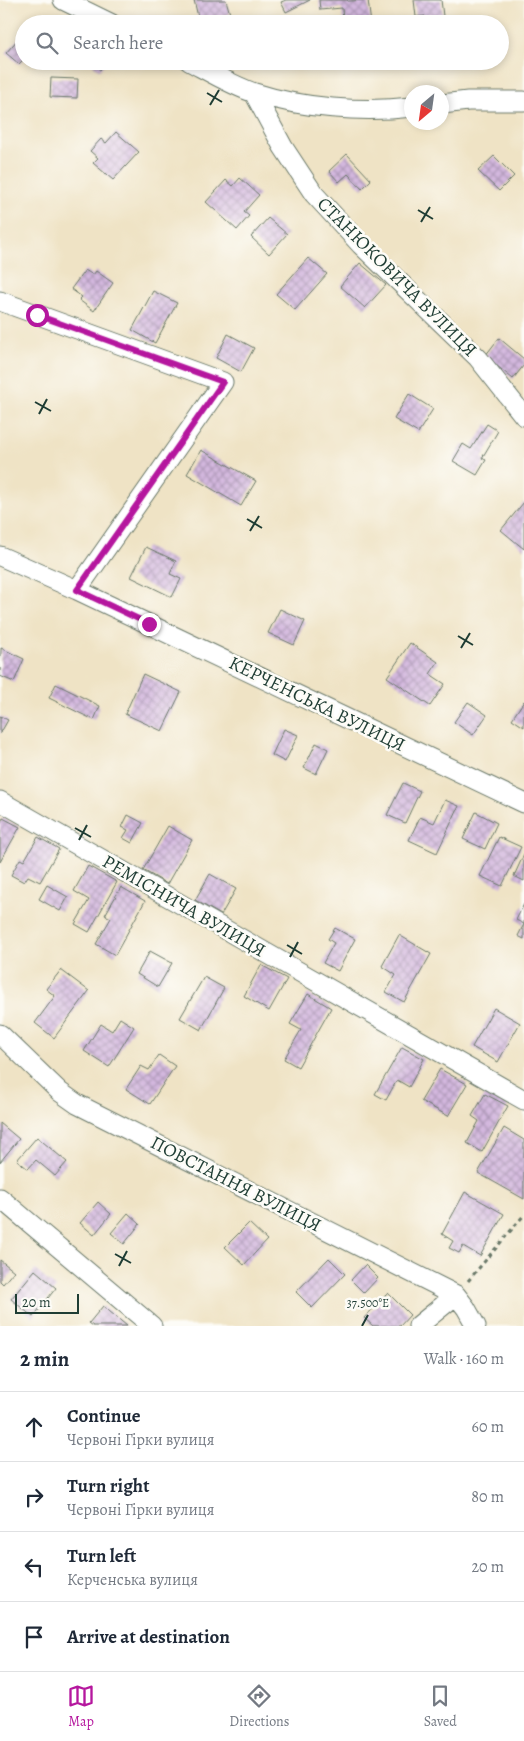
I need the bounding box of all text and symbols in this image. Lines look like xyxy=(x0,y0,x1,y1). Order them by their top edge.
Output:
search box xyxy=(15,15,509,70)
icon: search xyxy=(33,29,61,57)
text: Search here xyxy=(73,30,163,56)
north arrow xyxy=(404,85,449,130)
street label: СТАНЮКОВИЧА ВУЛИЦЯ xyxy=(311,191,483,363)
route start xyxy=(26,304,49,327)
route end xyxy=(138,613,161,636)
street label: КЕРЧЕНСЬКА ВУЛИЦЯ xyxy=(224,650,410,758)
street label: РЕМІСНИЧА ВУЛИЦЯ xyxy=(98,849,270,963)
street label: ПОВСТАННЯ ВУЛИЦЯ xyxy=(146,1130,326,1238)
scale bar xyxy=(15,1291,79,1314)
text: 20 m xyxy=(22,1293,51,1312)
text: 37.500°E xyxy=(347,1295,389,1311)
text: 2 min xyxy=(20,1345,69,1373)
text: Walk · 160 m xyxy=(424,1348,504,1370)
text: Continue xyxy=(67,1403,141,1429)
icon: ahead xyxy=(20,1413,48,1441)
text: 60 m xyxy=(472,1416,504,1438)
text: Червоні Гірки вулиця xyxy=(67,1429,214,1451)
text: Turn right xyxy=(67,1473,149,1499)
icon: right xyxy=(20,1483,48,1511)
text: 80 m xyxy=(471,1486,504,1508)
text: Червоні Гірки вулиця xyxy=(67,1499,214,1521)
text: Turn left xyxy=(67,1543,136,1569)
icon: left xyxy=(20,1553,48,1581)
text: 20 m xyxy=(471,1556,504,1578)
text: Керченська вулиця xyxy=(67,1569,198,1591)
icon: arrive xyxy=(20,1623,48,1651)
text: Arrive at destination xyxy=(67,1624,230,1650)
tab: Map xyxy=(67,1682,95,1731)
tab: Directions xyxy=(229,1682,289,1731)
tab: Saved xyxy=(424,1682,457,1731)

